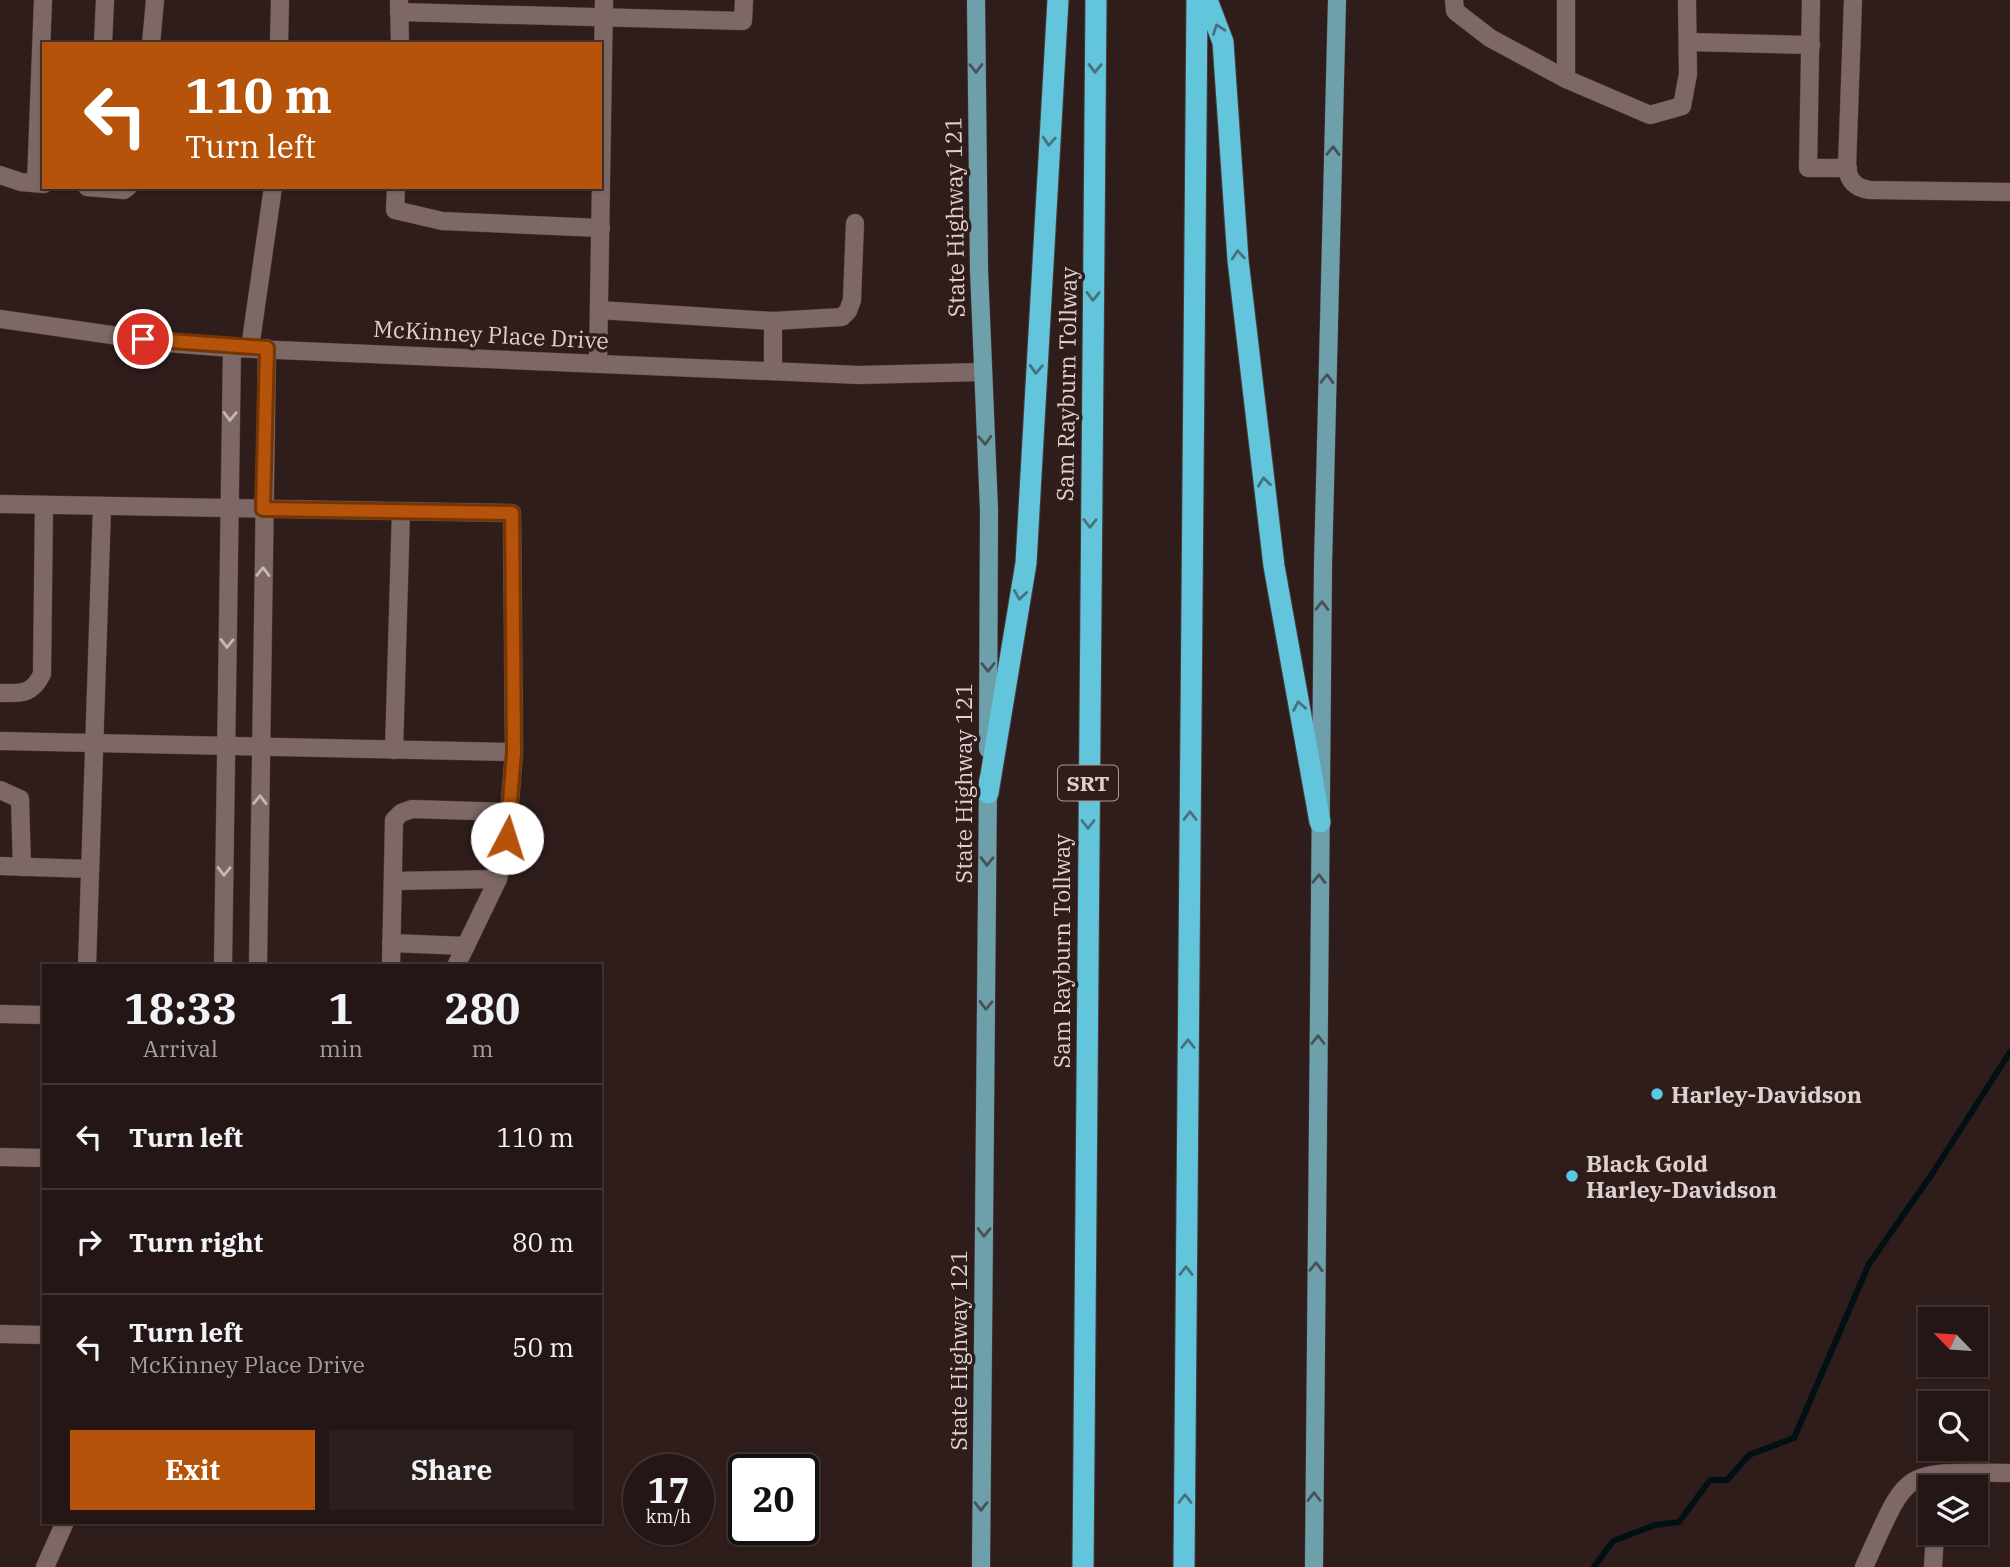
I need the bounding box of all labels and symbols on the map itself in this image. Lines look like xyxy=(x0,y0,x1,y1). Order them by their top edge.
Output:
one-way arrow xyxy=(1212,24,1226,36)
one-way arrow xyxy=(969,63,984,74)
one-way arrow xyxy=(1087,63,1103,74)
street label: State Highway 121 xyxy=(937,116,971,318)
one-way arrow xyxy=(1042,136,1057,147)
one-way arrow xyxy=(1325,146,1341,156)
one-way arrow xyxy=(1231,250,1246,261)
street label: Sam Rayburn Tollway xyxy=(1049,266,1083,502)
one-way arrow xyxy=(1085,291,1101,301)
pin xyxy=(113,309,173,369)
street label: McKinney Place Drive xyxy=(372,313,610,355)
one-way arrow xyxy=(1028,363,1043,374)
one-way arrow xyxy=(1320,373,1335,384)
one-way arrow xyxy=(223,411,238,422)
one-way arrow xyxy=(978,435,993,446)
one-way arrow xyxy=(1257,476,1272,487)
one-way arrow xyxy=(1083,518,1098,529)
one-way arrow xyxy=(255,567,270,578)
one-way arrow xyxy=(1013,589,1028,601)
one-way arrow xyxy=(1315,601,1330,612)
one-way arrow xyxy=(219,639,235,649)
one-way arrow xyxy=(980,663,996,673)
street label: State Highway 121 xyxy=(948,683,978,883)
one-way arrow xyxy=(1293,700,1308,712)
road number: SRT xyxy=(1058,766,1118,800)
one-way arrow xyxy=(252,794,268,805)
position arrow xyxy=(470,801,544,875)
one-way arrow xyxy=(1182,811,1198,821)
one-way arrow xyxy=(1080,819,1096,830)
street label: Sam Rayburn Tollway xyxy=(1046,833,1076,1068)
one-way arrow xyxy=(979,856,995,867)
one-way arrow xyxy=(217,866,232,877)
one-way arrow xyxy=(1311,873,1327,884)
one-way arrow xyxy=(978,999,993,1010)
one-way arrow xyxy=(1310,1034,1326,1045)
one-way arrow xyxy=(1180,1038,1196,1049)
place label: Harley-Davidson xyxy=(1671,1079,1862,1109)
marker: Harley-Davidson xyxy=(1649,1086,1665,1102)
place label: Black Gold Harley-Davidson xyxy=(1586,1148,1777,1204)
marker: Black Gold Harley-Davidson xyxy=(1564,1168,1580,1184)
one-way arrow xyxy=(976,1227,991,1238)
street label: State Highway 121 xyxy=(943,1250,973,1450)
one-way arrow xyxy=(1308,1262,1324,1272)
one-way arrow xyxy=(1179,1266,1194,1277)
north arrow xyxy=(1918,1307,1988,1377)
speed limit sign: 20 xyxy=(728,1454,819,1545)
one-way arrow xyxy=(1306,1491,1322,1502)
one-way arrow xyxy=(1177,1493,1193,1504)
one-way arrow xyxy=(973,1501,989,1512)

